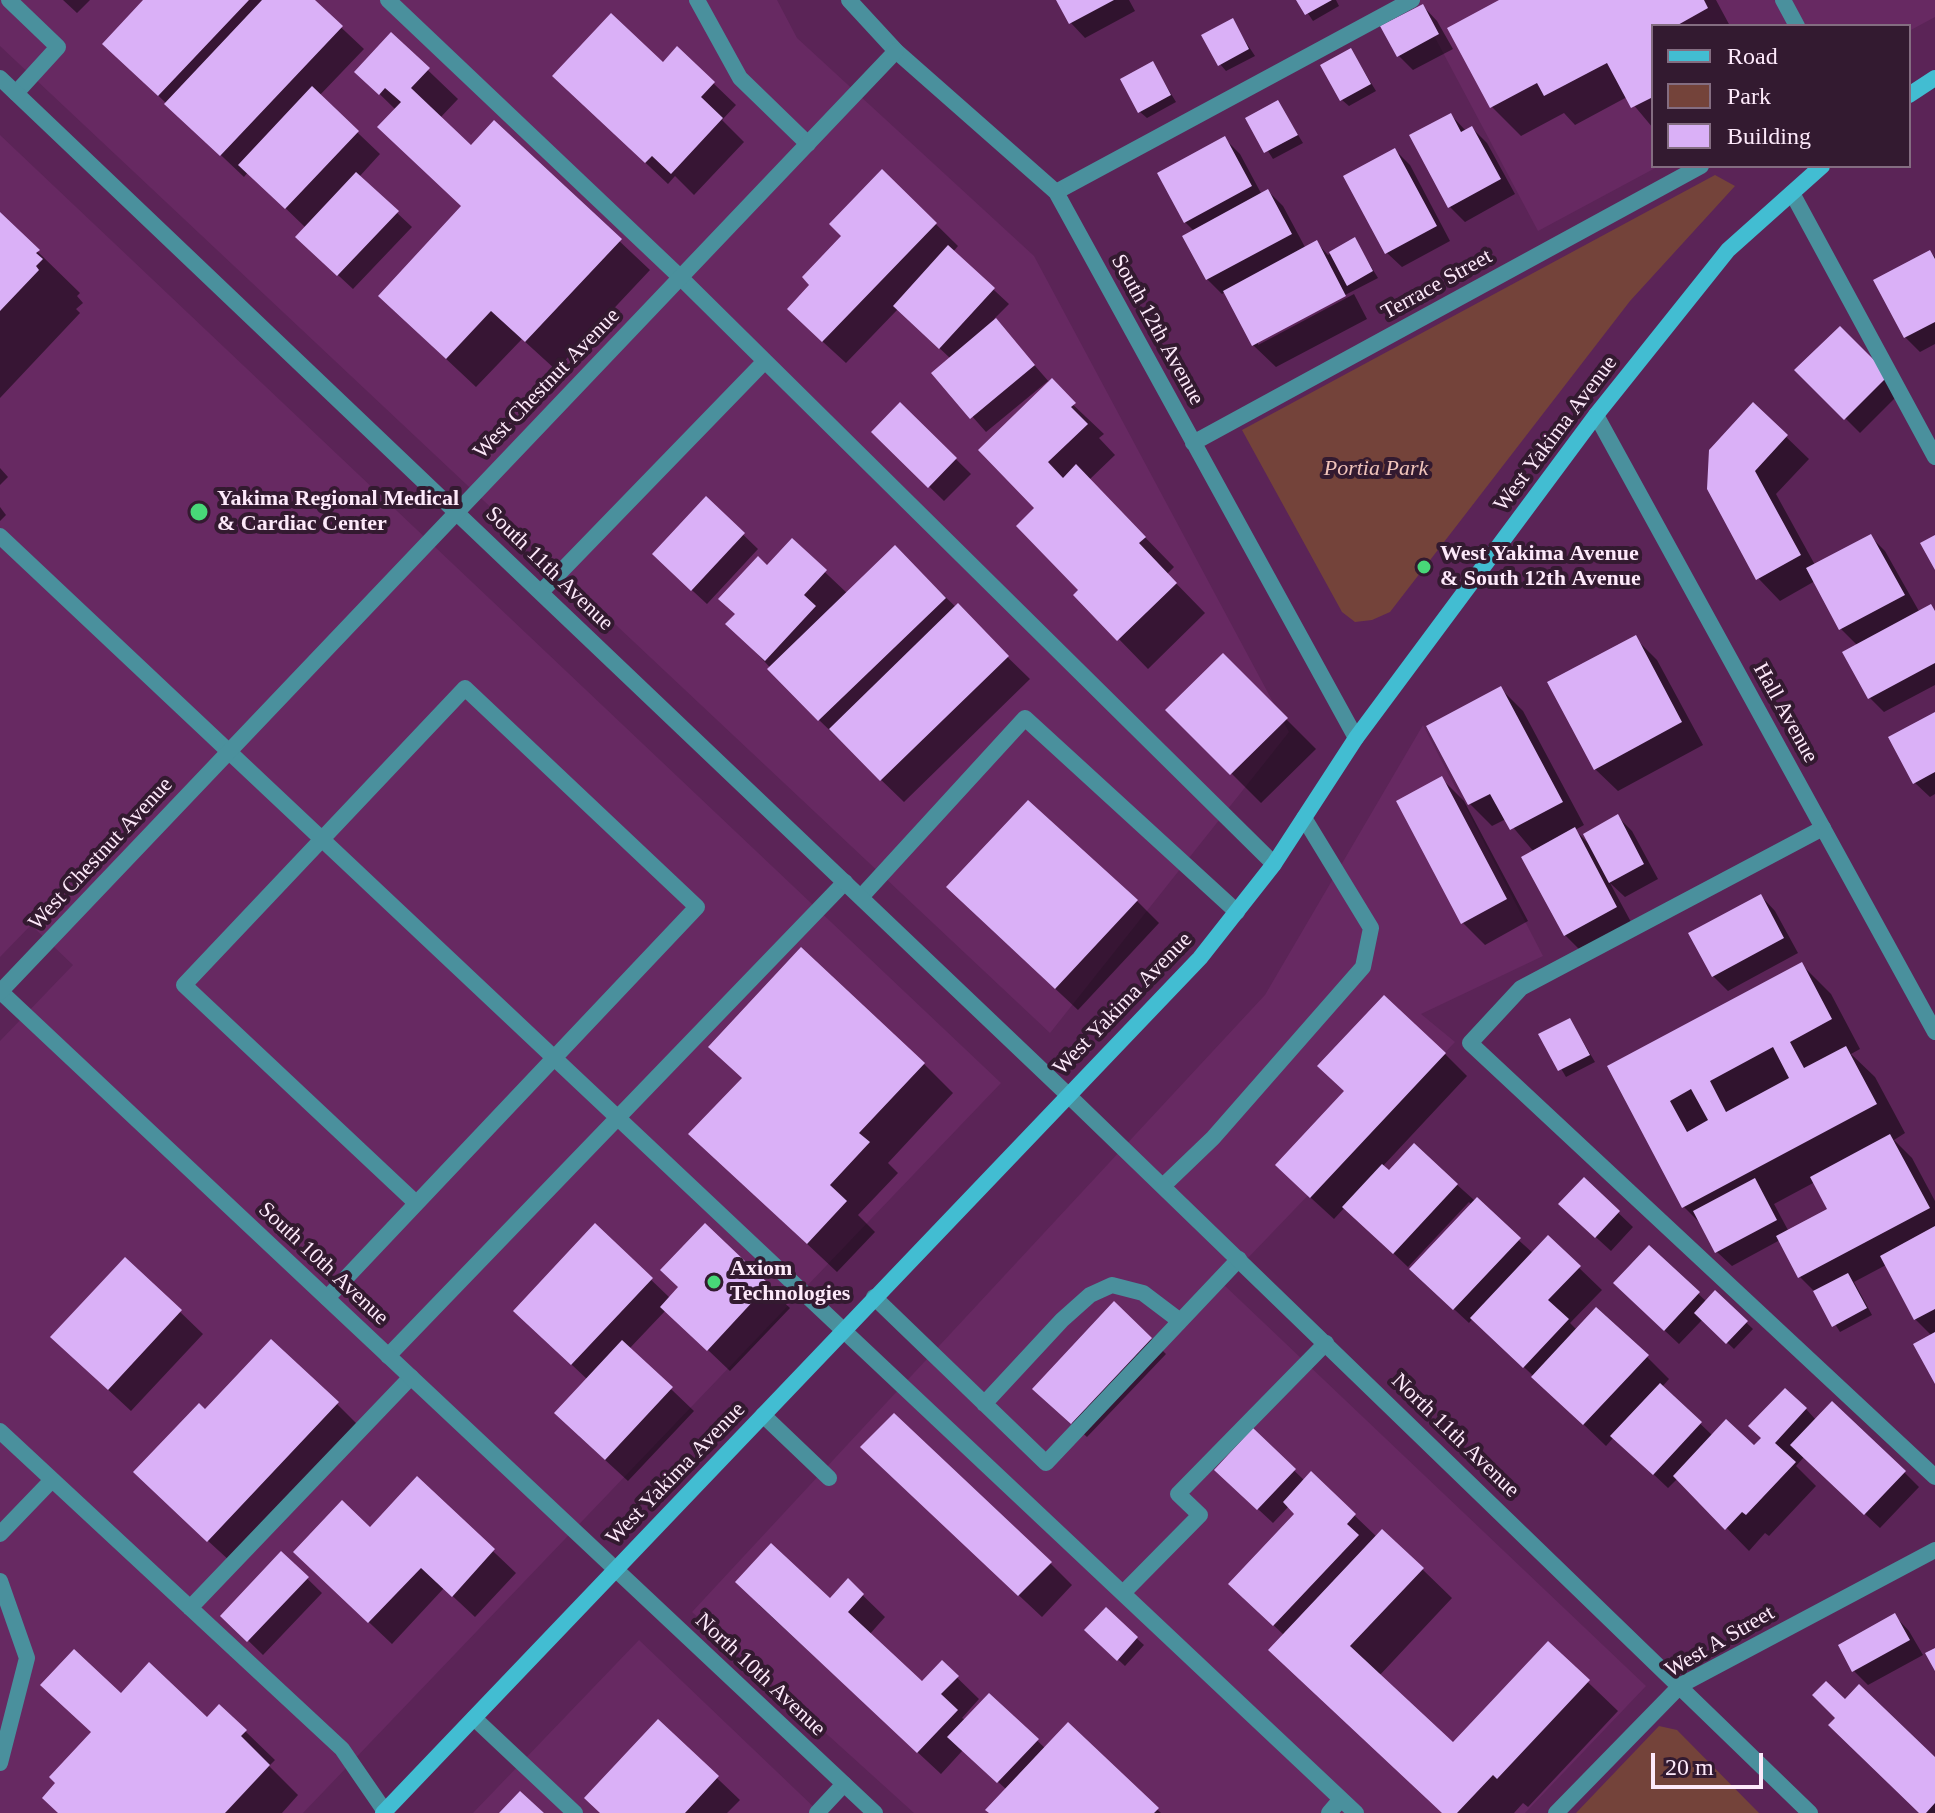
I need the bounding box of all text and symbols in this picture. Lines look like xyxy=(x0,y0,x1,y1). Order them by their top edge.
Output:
legend xyxy=(1651,24,1911,168)
text: Road xyxy=(1727,43,1778,69)
text: Park xyxy=(1727,83,1771,109)
text: Building xyxy=(1727,123,1811,149)
street label: Terrace Street xyxy=(1377,244,1497,326)
street label: South 12th Avenue xyxy=(1105,250,1209,410)
street label: West Chestnut Avenue xyxy=(468,303,626,465)
street label: West Yakima Avenue xyxy=(1489,351,1623,517)
park label: Portia Park xyxy=(1324,456,1428,482)
place label: Yakima Regional Medical & Cardiac Center xyxy=(217,486,459,538)
marker: Yakima Regional Medical & Cardiac Center xyxy=(188,501,210,523)
street label: South 11th Avenue xyxy=(480,501,618,637)
place label: West Yakima Avenue & South 12th Avenue xyxy=(1440,541,1641,592)
marker: West Yakima Avenue & South 12th Avenue xyxy=(1415,558,1433,576)
street label: Hall Avenue xyxy=(1747,658,1823,768)
street label: West Chestnut Avenue xyxy=(23,772,179,936)
street label: West Yakima Avenue xyxy=(1048,927,1198,1081)
street label: South 10th Avenue xyxy=(252,1197,394,1331)
place label: Axiom Technologies xyxy=(730,1256,850,1308)
marker: Axiom Technologies xyxy=(705,1273,723,1291)
street label: North 11th Avenue xyxy=(1386,1368,1524,1504)
street label: West Yakima Avenue xyxy=(601,1397,751,1551)
street label: West A Street xyxy=(1661,1600,1779,1684)
street label: North 10th Avenue xyxy=(689,1608,831,1742)
scale bar xyxy=(1655,1737,1767,1787)
text: 20 m xyxy=(1665,1754,1714,1780)

